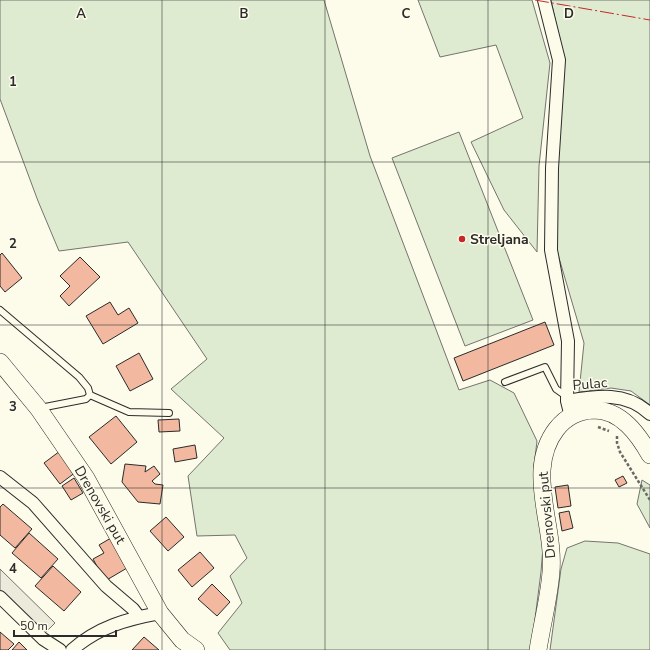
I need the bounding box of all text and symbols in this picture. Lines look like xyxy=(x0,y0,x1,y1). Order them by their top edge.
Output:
text: A xyxy=(76,5,86,23)
text: B xyxy=(240,5,249,23)
text: C xyxy=(402,5,411,23)
text: D xyxy=(564,5,574,23)
text: 1 xyxy=(9,73,17,91)
place label: Streljana xyxy=(470,230,529,249)
marker: Streljana xyxy=(457,234,467,244)
text: 2 xyxy=(9,235,17,253)
street label: Pulac xyxy=(572,373,609,395)
text: 3 xyxy=(9,398,17,416)
street label: Drenovski put xyxy=(70,463,130,547)
street label: Drenovski put xyxy=(534,471,560,559)
text: 4 xyxy=(9,560,17,578)
scale bar xyxy=(14,612,116,638)
text: 50 m xyxy=(20,618,48,634)

